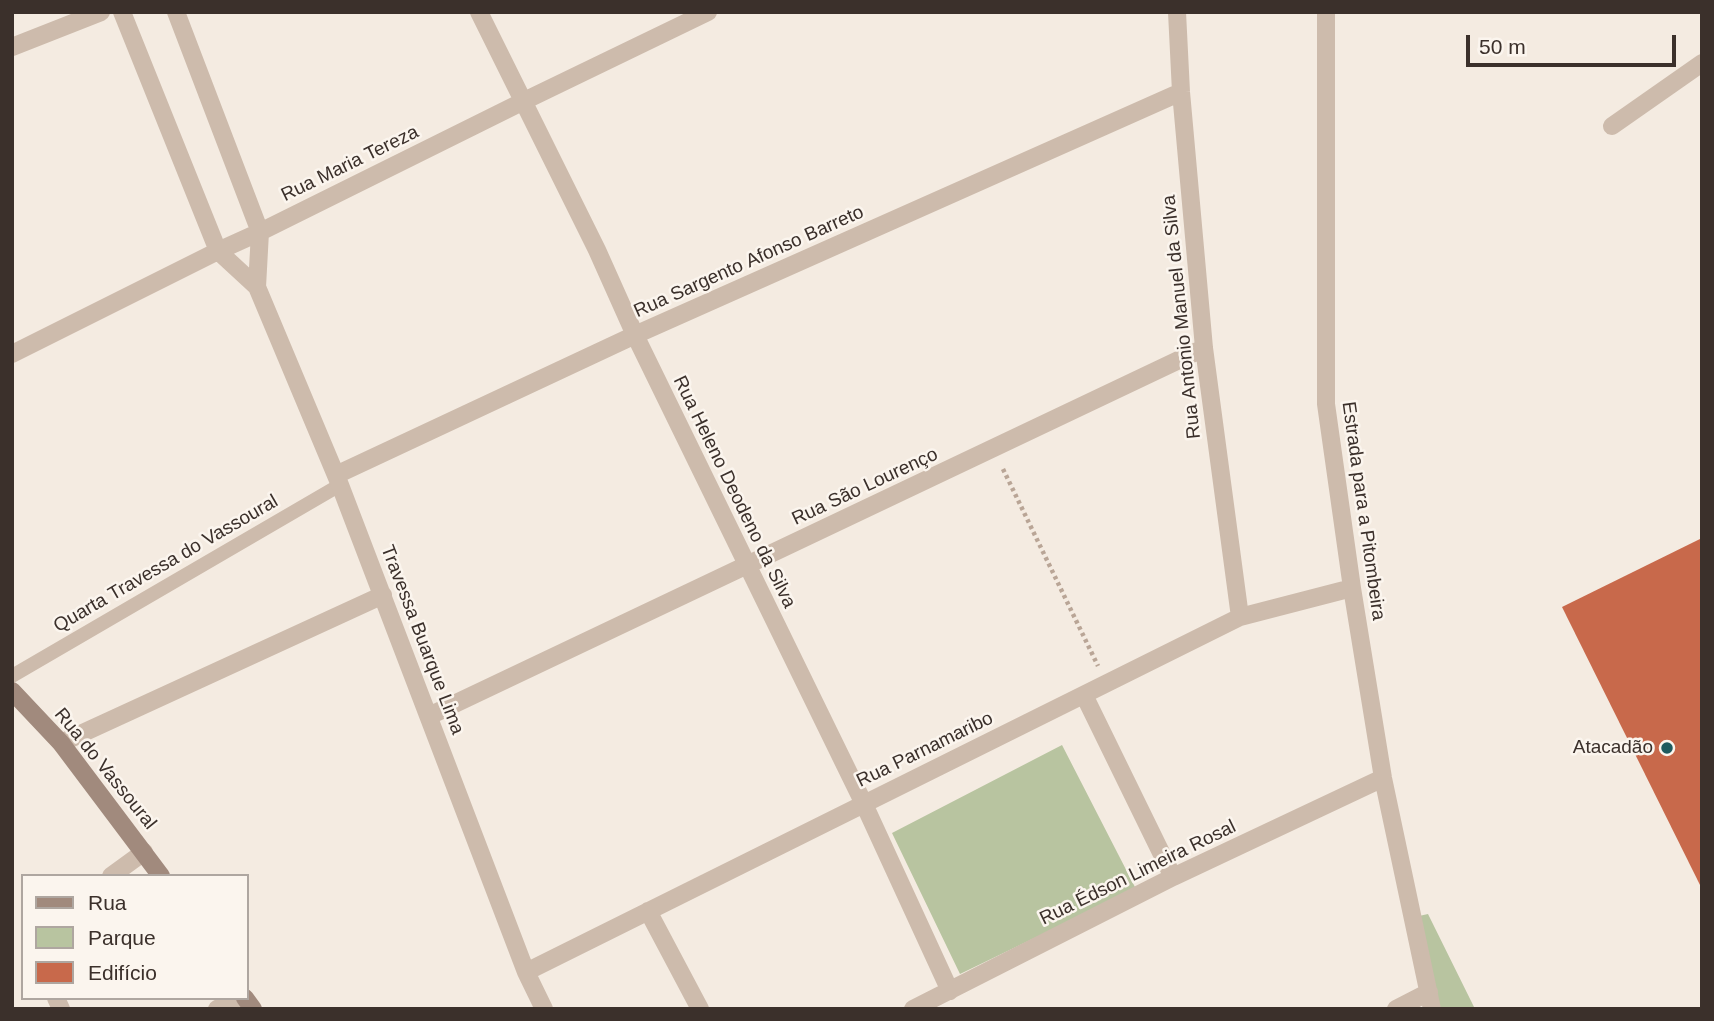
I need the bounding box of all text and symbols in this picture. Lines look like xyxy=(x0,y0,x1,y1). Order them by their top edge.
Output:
scale bar xyxy=(1469,21,1679,65)
text: 50 m xyxy=(1479,35,1526,58)
street label: Rua Maria Tereza xyxy=(278,121,422,207)
street label: Rua Antonio Manuel da Silva xyxy=(1158,194,1206,440)
street label: Rua Sargento Afonso Barreto xyxy=(631,201,867,323)
street label: Rua Heleno Deodeno da Silva xyxy=(668,372,800,612)
street label: Estrada para a Pitombeira xyxy=(1336,400,1390,622)
street label: Rua São Lourenço xyxy=(788,443,942,531)
street label: Quarta Travessa do Vassoural xyxy=(50,490,282,638)
street label: Travessa Buarque Lima xyxy=(375,542,469,738)
street label: Rua do Vassoural xyxy=(49,704,161,834)
street label: Rua Parnamaribo xyxy=(853,707,997,793)
place label: Atacadão xyxy=(1573,737,1653,759)
marker: Atacadão xyxy=(1659,740,1675,756)
street label: Rua Édson Limeira Rosal xyxy=(1036,816,1240,930)
legend xyxy=(21,874,248,1000)
text: Rua xyxy=(88,891,127,914)
text: Parque xyxy=(88,926,156,949)
text: Edifício xyxy=(88,961,157,984)

